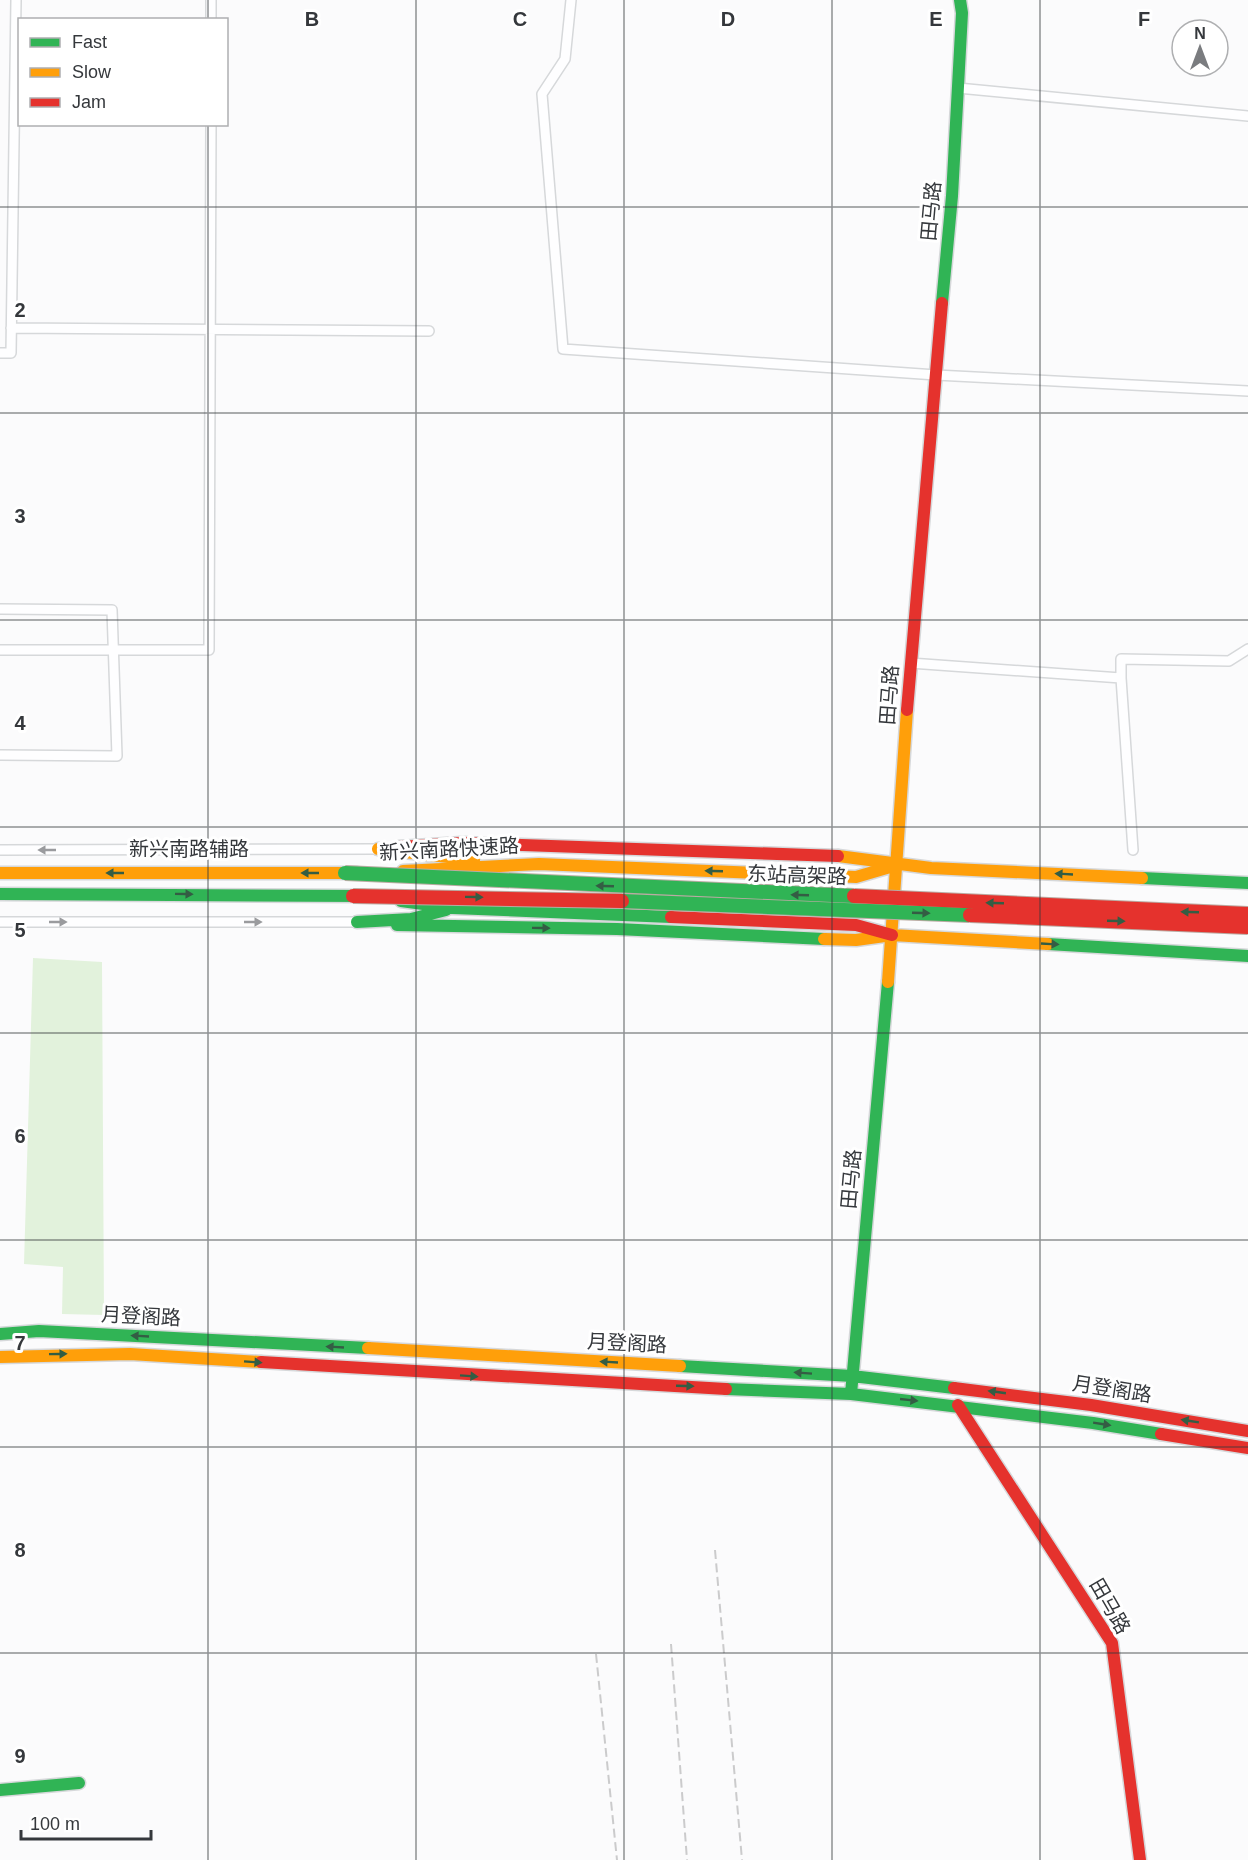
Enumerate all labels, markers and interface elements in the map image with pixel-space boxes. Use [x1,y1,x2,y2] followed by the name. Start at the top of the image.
[305,8,319,30] text: B
[513,8,527,30] text: C
[721,8,735,30] text: D
[929,8,943,30] text: E
[1138,8,1150,30] text: F
[18,18,228,126] legend
[1170,18,1230,78] north arrow
[1194,25,1206,42] text: N
[72,32,107,52] text: Fast
[72,62,112,82] text: Slow
[72,92,106,112] text: Jam
[917,180,945,242] street label: 田马路
[14,299,26,321] text: 2
[14,505,26,527] text: 3
[876,664,902,726] street label: 田马路
[14,712,26,734] text: 4
[379,834,519,864] street label: 新兴南路快速路
[129,838,249,860] street label: 新兴南路辅路
[37,845,56,855] one-way arrow
[747,862,847,888] street label: 东站高架路
[705,867,724,876] one-way arrow
[105,868,124,878] one-way arrow
[300,868,319,878] one-way arrow
[1054,870,1073,879] one-way arrow
[596,882,615,891] one-way arrow
[175,889,194,899] one-way arrow
[790,890,809,899] one-way arrow
[465,892,484,902] one-way arrow
[985,899,1004,908] one-way arrow
[1180,907,1199,916] one-way arrow
[911,909,930,918] one-way arrow
[49,917,68,927] one-way arrow
[244,917,263,927] one-way arrow
[1106,917,1125,926] one-way arrow
[14,919,26,941] text: 5
[531,923,550,933] one-way arrow
[1041,940,1060,949] one-way arrow
[14,1125,26,1147] text: 6
[837,1148,865,1210] street label: 田马路
[100,1303,182,1329] street label: 月登阁路
[586,1330,668,1356] street label: 月登阁路
[131,1331,150,1340] one-way arrow
[14,1332,26,1354] text: 7
[326,1342,345,1351] one-way arrow
[49,1350,68,1359] one-way arrow
[244,1357,263,1366] one-way arrow
[599,1357,618,1367] one-way arrow
[794,1369,813,1378] one-way arrow
[460,1371,479,1380] one-way arrow
[1071,1372,1153,1406] street label: 月登阁路
[676,1381,695,1390] one-way arrow
[988,1388,1007,1397] one-way arrow
[900,1395,919,1404] one-way arrow
[1181,1417,1200,1426] one-way arrow
[1093,1420,1112,1429] one-way arrow
[14,1539,26,1561] text: 8
[1085,1575,1135,1637] street label: 田马路
[14,1745,26,1767] text: 9
[21,1803,152,1841] scale bar
[30,1814,80,1834] text: 100 m

